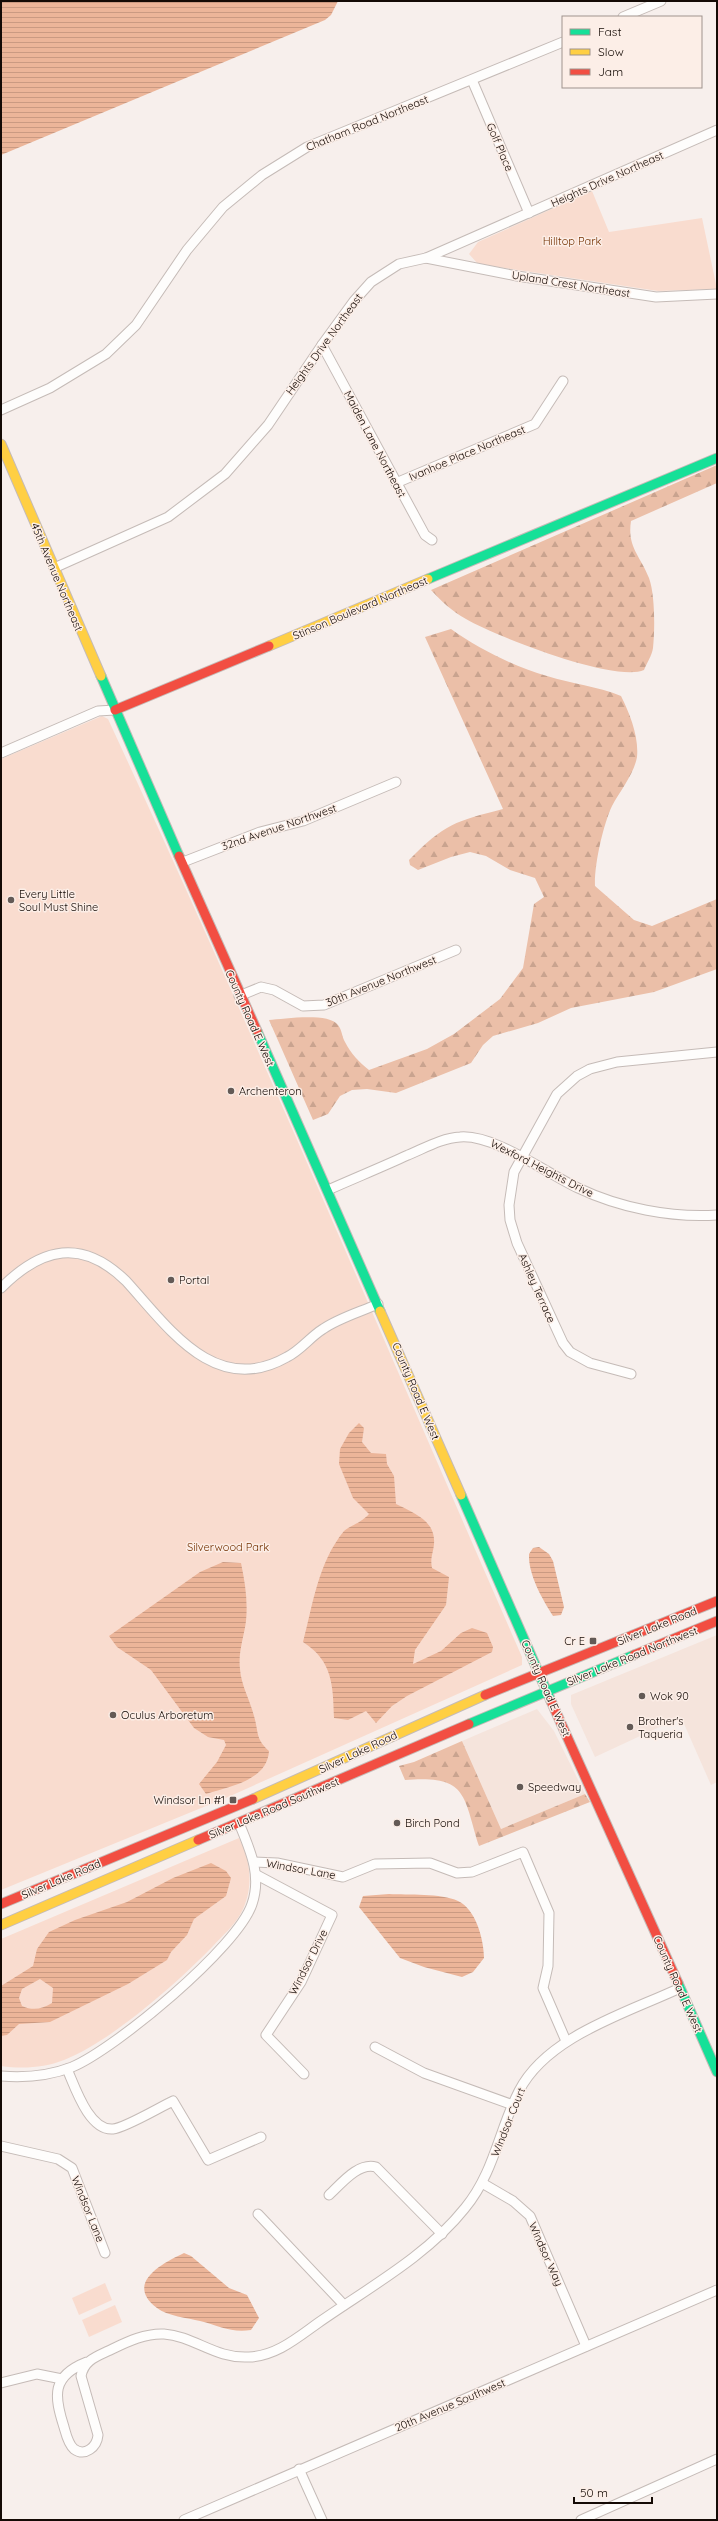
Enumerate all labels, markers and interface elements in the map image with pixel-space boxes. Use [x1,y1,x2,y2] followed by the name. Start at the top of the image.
[562,16,702,88] legend
[598,24,622,39] text: Fast
[598,44,624,59] text: Slow
[598,64,623,79] text: Jam
[304,92,430,154] street label: Chatham Road Northeast
[484,121,516,173] street label: Golf Place
[548,148,666,210] street label: Heights Drive Northeast
[543,234,601,248] park label: Hilltop Park
[511,268,631,300] street label: Upland Crest Northeast
[283,290,366,397] street label: Heights Drive Northeast
[341,388,409,500] street label: Maiden Lane Northeast
[407,422,528,484] street label: Ivanhoe Place Northeast
[28,521,86,633] street label: 45th Avenue Northeast
[290,573,430,643] street label: Stinson Boulevard Northeast
[220,801,339,853] street label: 32nd Avenue Northwest
[19,887,98,914] place label: Every Little Soul Must Shine
[6,895,16,905] marker: Every Little Soul Must Shine
[324,952,439,1010] street label: 30th Avenue Northwest
[222,967,278,1069] street label: County Road E West
[239,1084,302,1098] place label: Archenteron
[226,1086,236,1096] marker: Archenteron
[488,1136,596,1200] street label: Wexford Heights Drive
[515,1251,559,1325] street label: Ashley Terrace
[179,1273,209,1287] place label: Portal
[166,1275,176,1285] marker: Portal
[389,1340,443,1442] street label: County Road E West
[187,1540,269,1554] park label: Silverwood Park
[615,1604,699,1648] street label: Silver Lake Road
[565,1623,700,1689] street label: Silver Lake Road Northwest
[564,1634,585,1648] place label: Cr E
[588,1636,598,1646] marker: Cr E
[518,1637,574,1739] street label: County Road E West
[650,1689,689,1703] place label: Wok 90
[637,1691,647,1701] marker: Wok 90
[121,1708,213,1722] place label: Oculus Arboretum
[108,1710,118,1720] marker: Oculus Arboretum
[638,1714,684,1741] place label: Brother's Taqueria
[625,1722,635,1732] marker: Brother's Taqueria
[317,1728,399,1776] street label: Silver Lake Road
[207,1774,341,1842] street label: Silver Lake Road Southwest
[528,1780,581,1794] place label: Speedway
[515,1782,525,1792] marker: Speedway
[153,1793,225,1807] place label: Windsor Ln #1
[228,1795,238,1805] marker: Windsor Ln #1
[405,1816,460,1830] place label: Birch Pond
[392,1818,402,1828] marker: Birch Pond
[19,1856,103,1902] street label: Silver Lake Road
[265,1856,337,1882] street label: Windsor Lane
[286,1927,330,1997] street label: Windsor Drive
[650,1933,706,2035] street label: County Road E West
[488,2085,528,2159] street label: Windsor Court
[68,2174,108,2244] street label: Windsor Lane
[526,2220,566,2288] street label: Windsor Way
[393,2375,508,2435] street label: 20th Avenue Southwest
[574,2479,652,2505] scale bar
[580,2485,608,2500] text: 50 m

